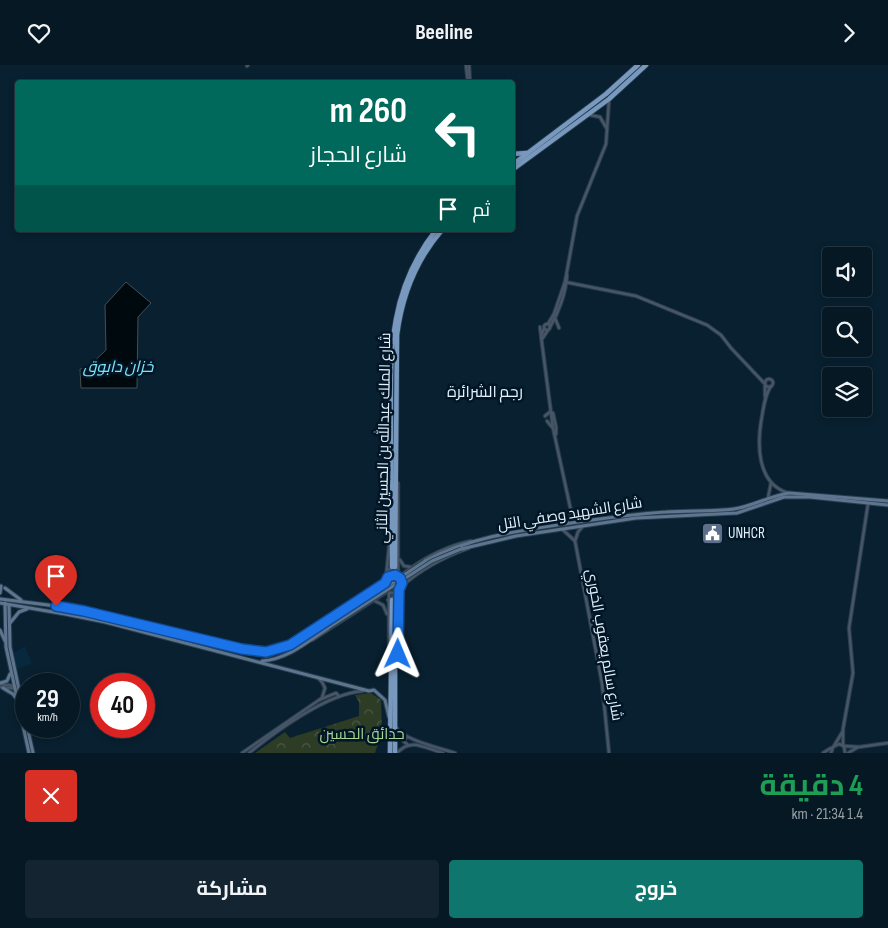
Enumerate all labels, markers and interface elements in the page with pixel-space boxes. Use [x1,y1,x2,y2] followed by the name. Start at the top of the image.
[25,19,53,47] icon: heart
[415,19,473,46] text: Beeline
[835,19,863,47] icon: forward
[330,90,407,133] text: 260 m
[425,100,490,165] icon: left
[310,142,407,169] text: شارع الحجاز
[434,195,462,223] icon: arrive
[472,199,490,222] text: ثم
[822,247,872,417] map controls
[822,247,872,297] button: sound
[822,307,872,357] button: search
[372,332,397,544] street label: شارع الملك عبدالله بن الحسين الثاني
[83,358,154,377] water label: خزان دابوق
[822,367,872,417] button: layers
[447,383,523,403] district label: رجم الشرائرة
[496,493,644,537] street label: شارع الشهيد وصفي التل
[700,521,724,545] public building icon: UNHCR
[728,524,765,543] place label: UNHCR
[35,555,77,606] pin
[42,562,70,590] icon: arrive
[579,568,627,723] street label: شارع سالم يعقوب الخوري
[371,627,423,679] position arrow
[90,673,155,738] speed limit sign: 40
[36,684,59,715] text: 29
[37,710,58,725] text: km/h
[319,725,405,744] park label: حدائق الحسين
[760,768,863,804] text: 4 دقيقة
[25,770,77,822] button: close
[791,805,863,824] text: 1.4 km · 21:34
[25,860,439,918] button: مشاركة
[449,860,863,918] button: خروج

